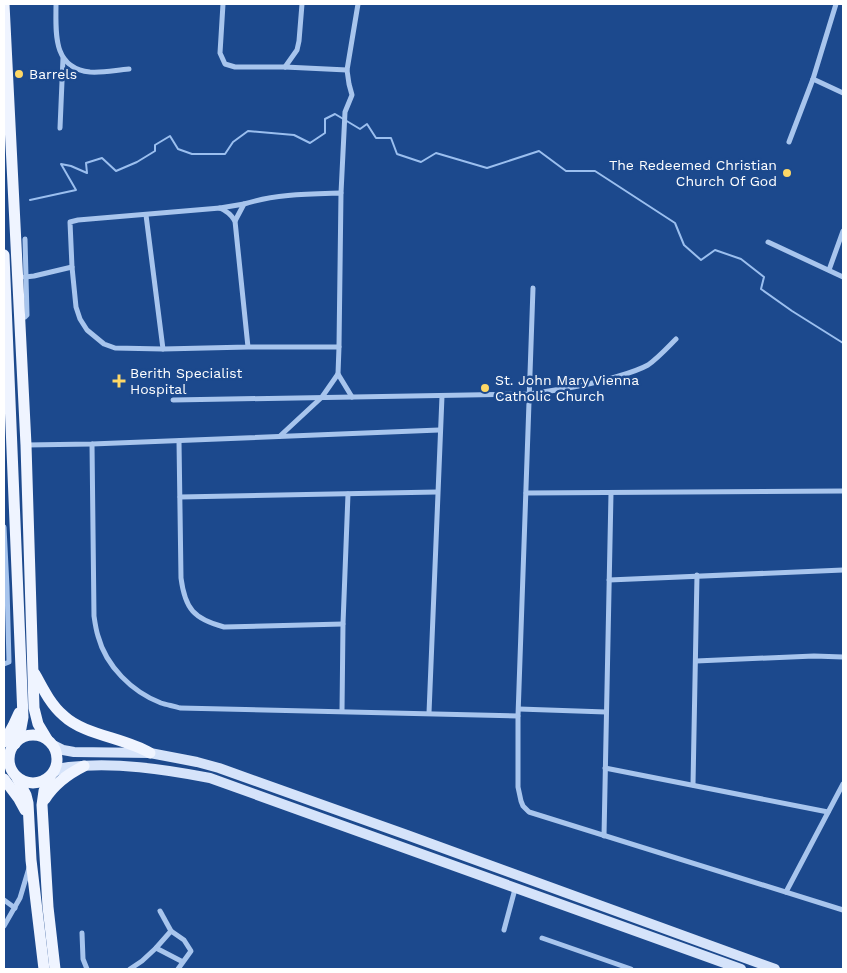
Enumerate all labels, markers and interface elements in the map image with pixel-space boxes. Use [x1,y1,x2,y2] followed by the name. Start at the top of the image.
[29,66,77,82] place label: Barrels
[13,68,25,80] marker: Barrels
[609,157,777,189] place label: The Redeemed Christian Church Of God
[781,167,793,179] marker: The Redeemed Christian Church Of God
[130,365,243,397] place label: Berith Specialist Hospital
[495,372,639,404] place label: St. John Mary Vienna Catholic Church
[112,374,126,388] marker: Berith Specialist Hospital
[479,382,491,394] marker: St. John Mary Vienna Catholic Church

